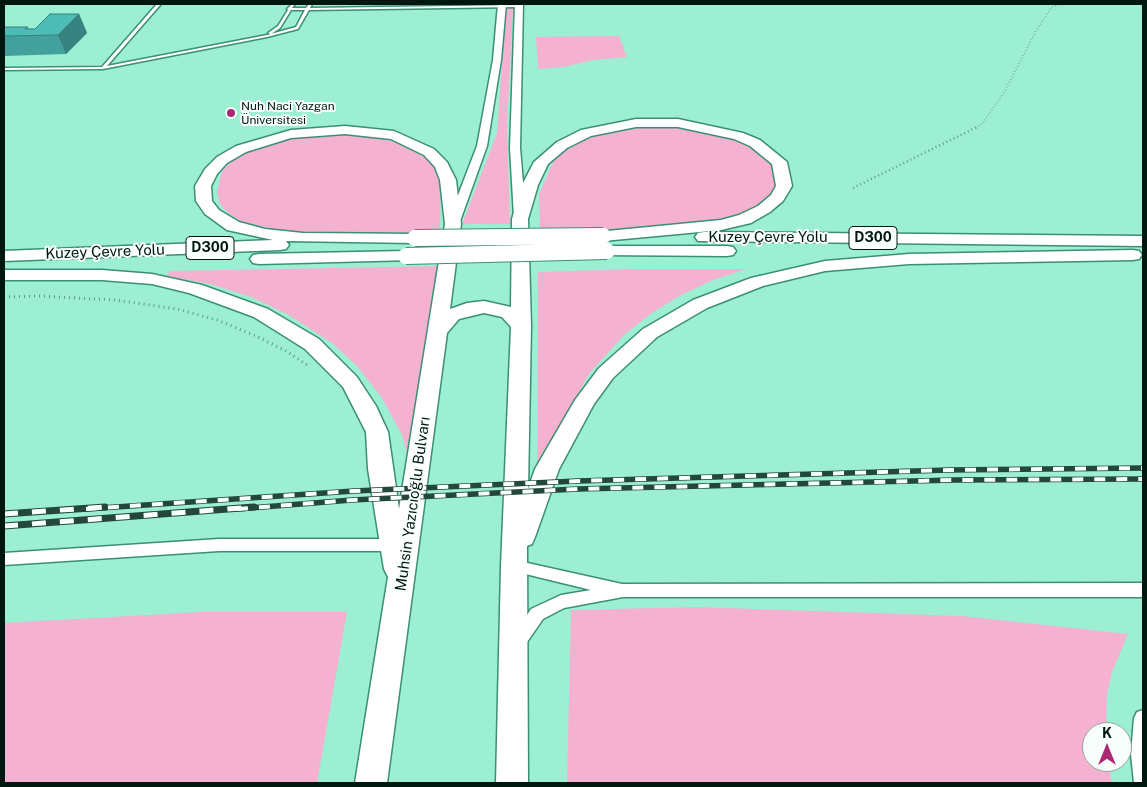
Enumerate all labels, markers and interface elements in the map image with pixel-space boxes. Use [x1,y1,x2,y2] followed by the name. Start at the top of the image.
[241,99,335,127] place label: Nuh Naci Yazgan Üniversitesi
[225,107,237,119] marker: Nuh Naci Yazgan Üniversitesi
[849,227,897,250] road number: D300
[708,228,828,246] street label: Kuzey Çevre Yolu
[186,237,234,260] road number: D300
[45,241,165,263] street label: Kuzey Çevre Yolu
[392,416,434,592] street label: Muhsin Yazıcıoğlu Bulvarı
[1082,722,1132,772] north arrow
[1102,725,1112,741] text: K

